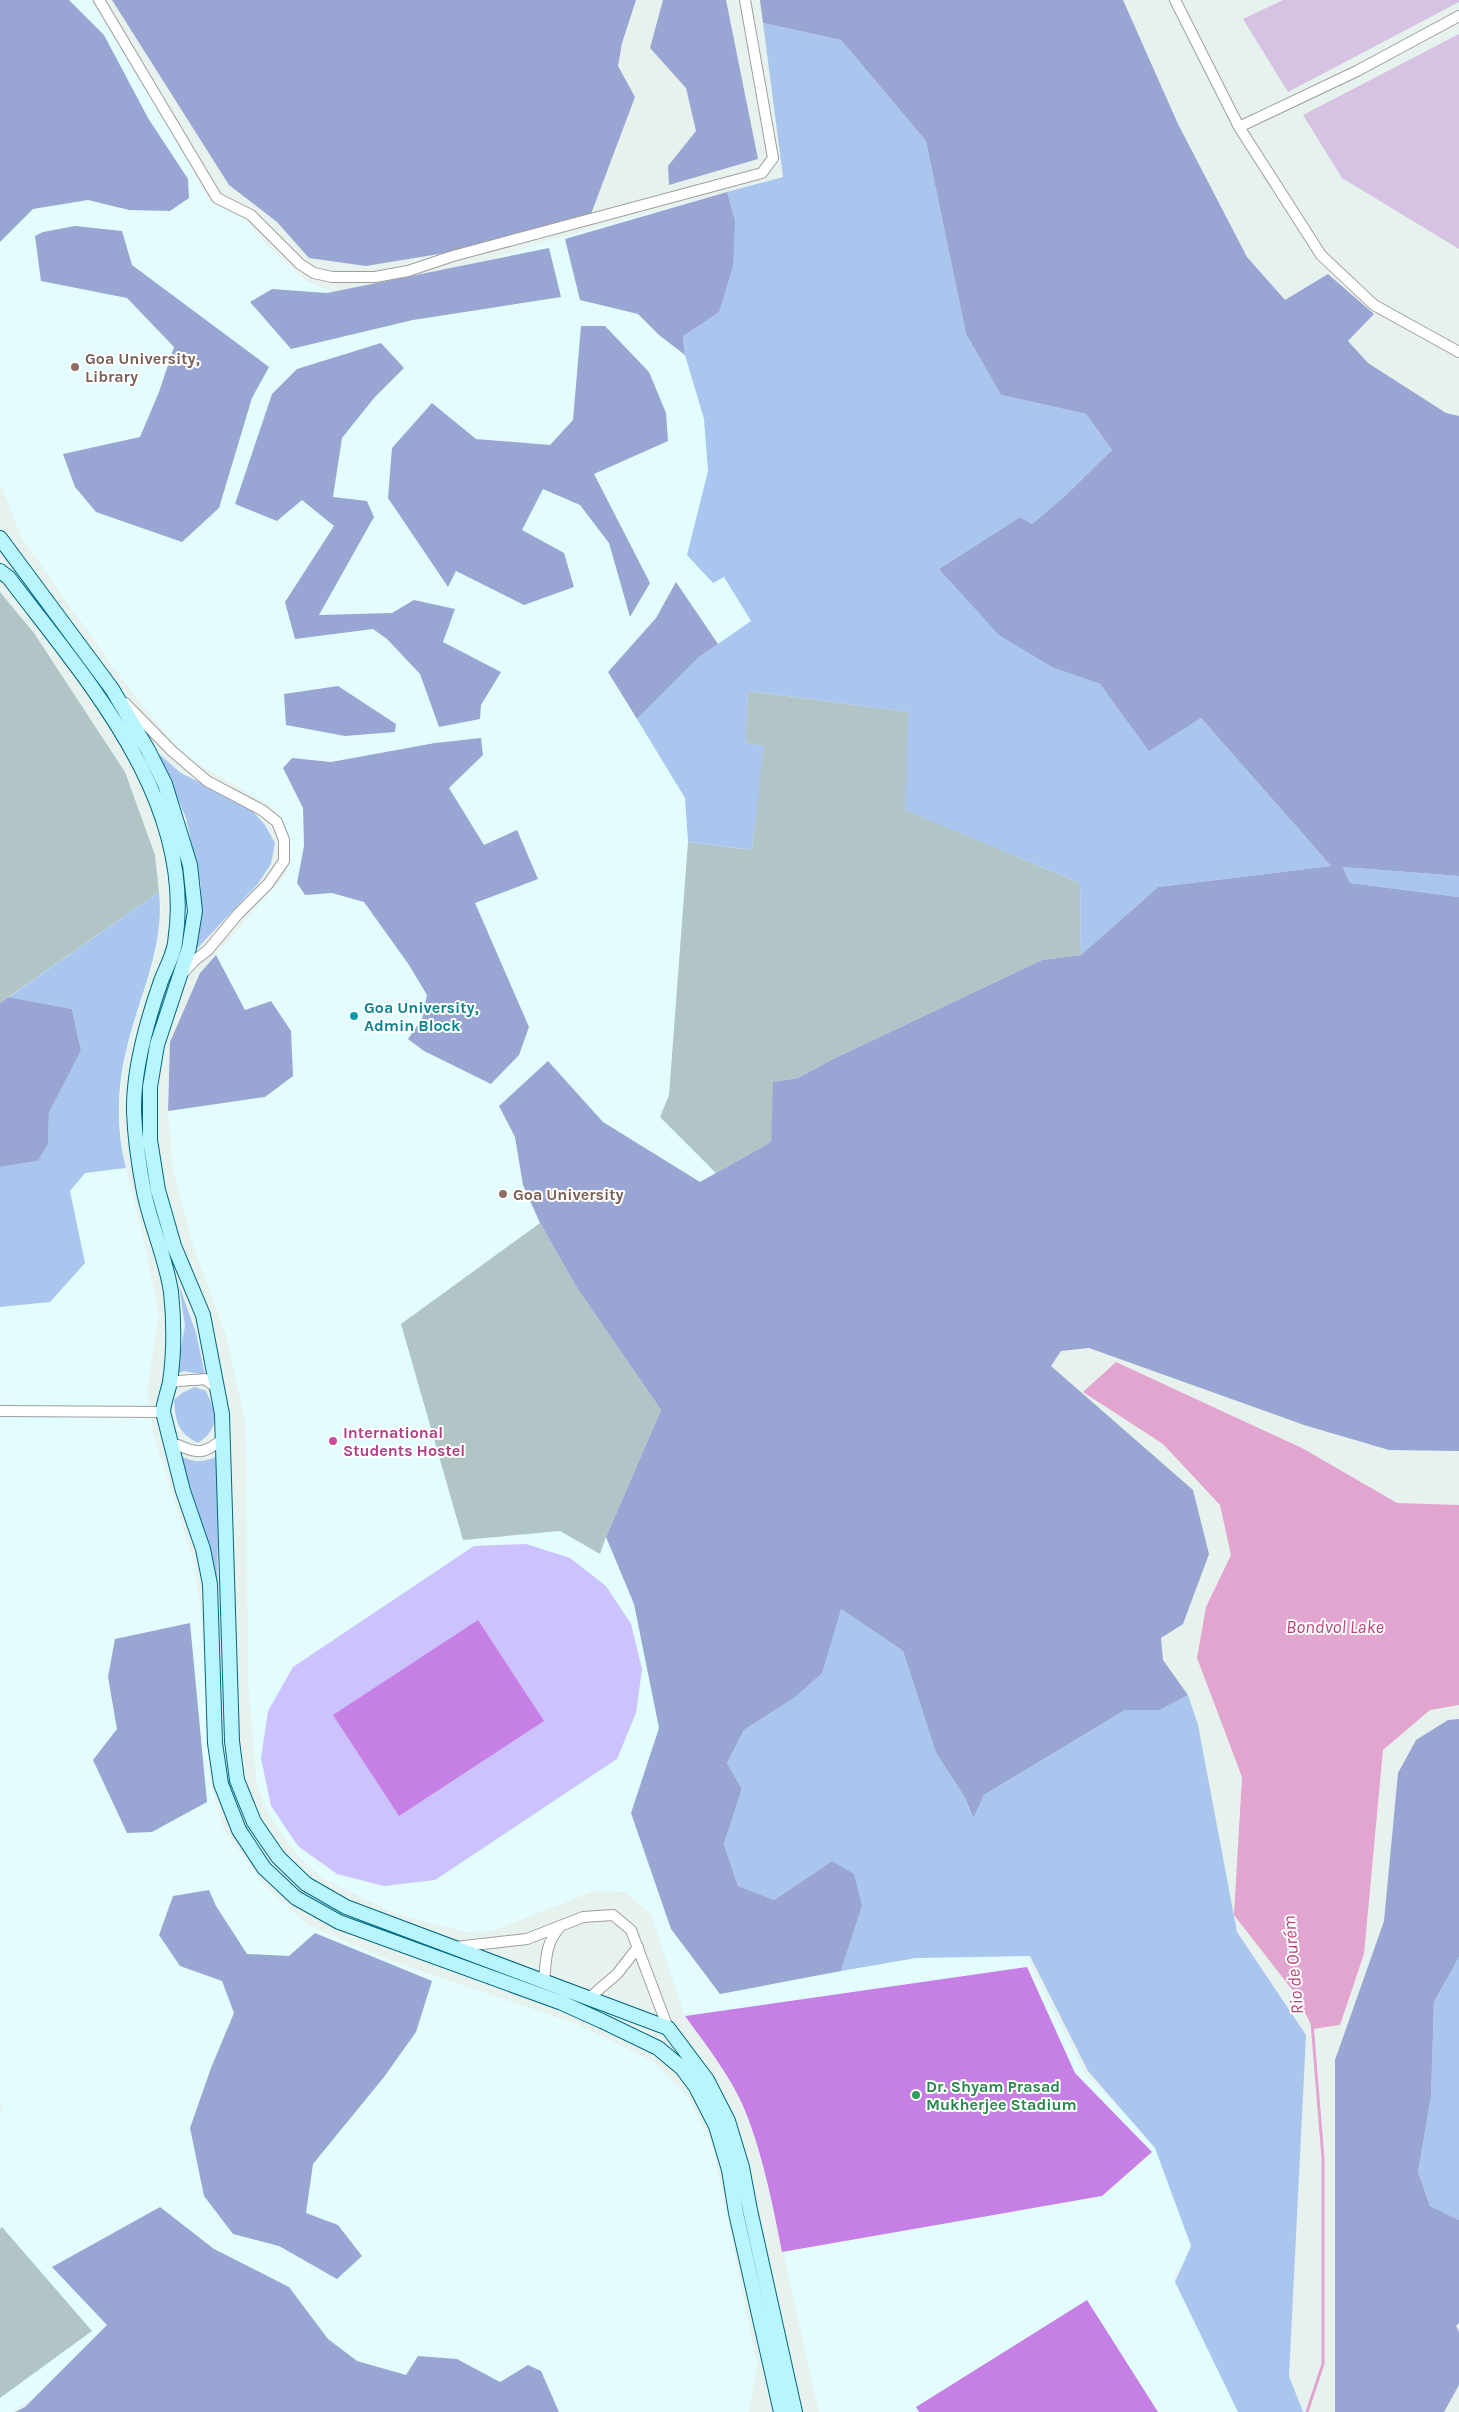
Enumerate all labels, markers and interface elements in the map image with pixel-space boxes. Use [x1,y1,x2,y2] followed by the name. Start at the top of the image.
[85,349,200,386] place label: Goa University, Library
[69,361,81,373] marker: Goa University, Library
[364,998,479,1035] place label: Goa University, Admin Block
[348,1010,360,1022] marker: Goa University, Admin Block
[513,1185,624,1204] place label: Goa University
[497,1188,509,1200] marker: Goa University
[343,1423,465,1460] place label: International Students Hostel
[327,1435,339,1447] marker: International Students Hostel
[1286,1616,1384,1638] water label: Bondvol Lake
[1278,1915,1308,2015] water label: Rio de Ourém
[926,2077,1077,2114] place label: Dr. Shyam Prasad Mukherjee Stadium
[910,2089,922,2101] marker: Dr. Shyam Prasad Mukherjee Stadium

